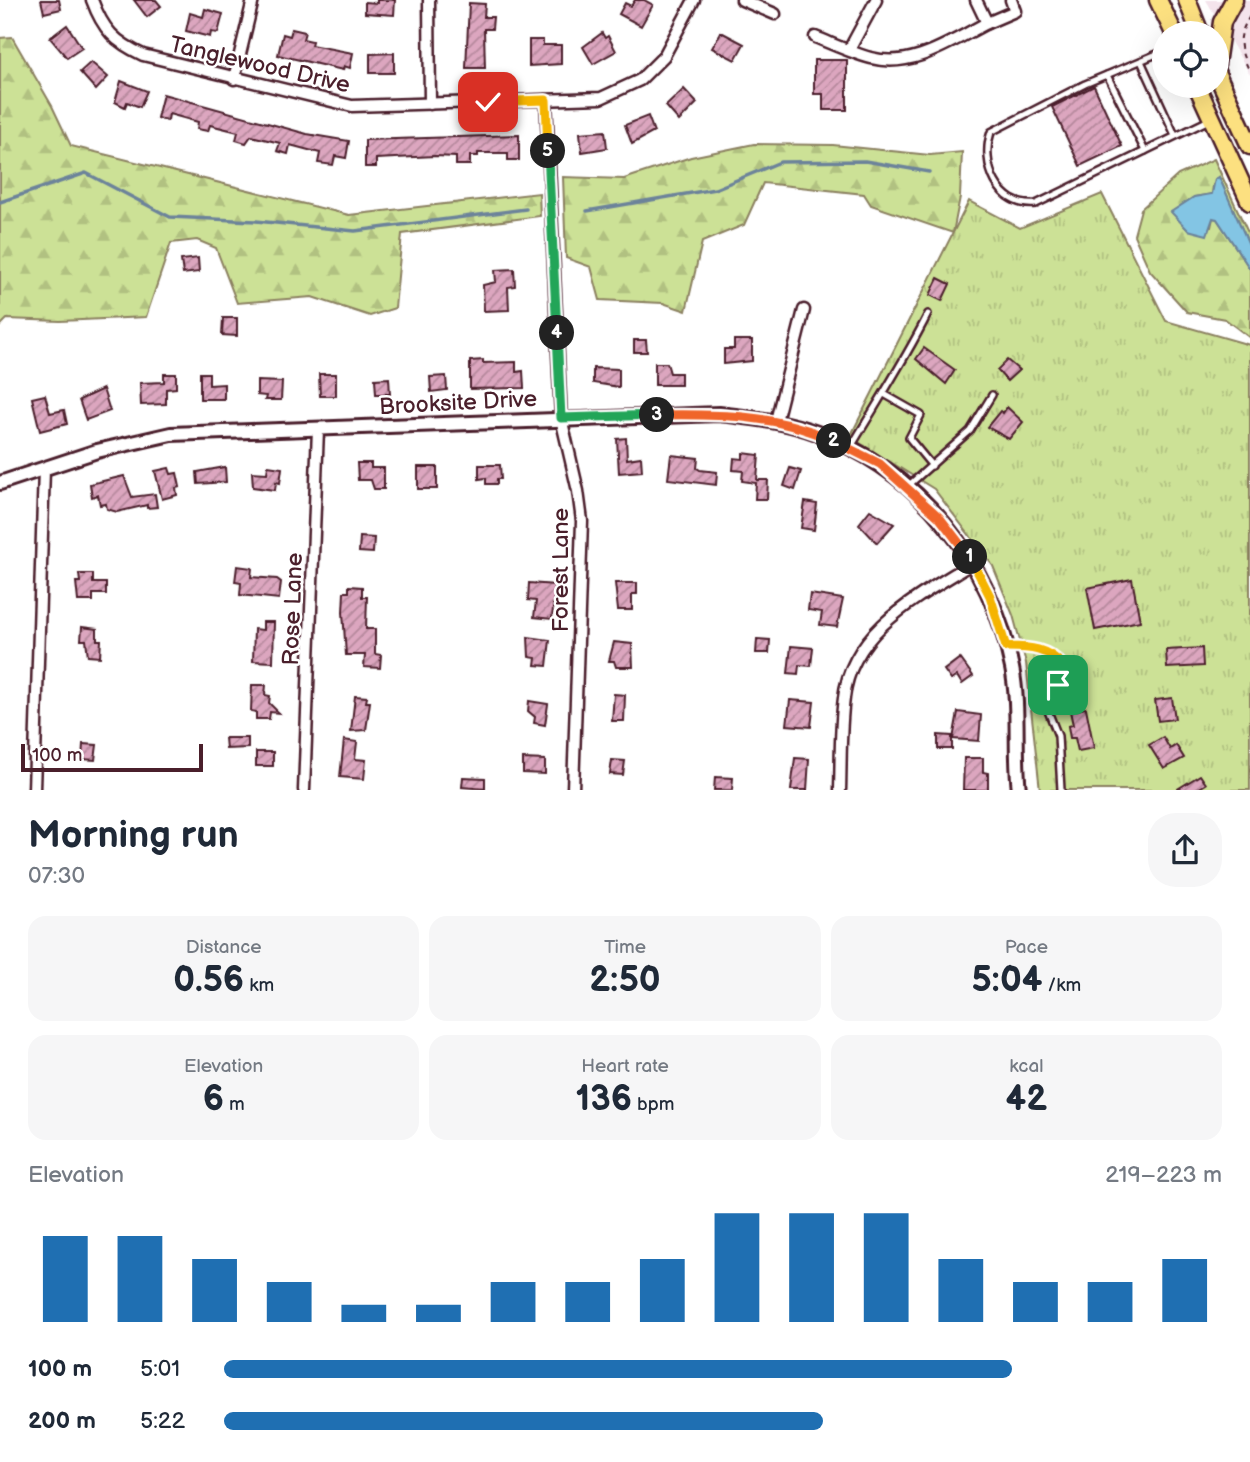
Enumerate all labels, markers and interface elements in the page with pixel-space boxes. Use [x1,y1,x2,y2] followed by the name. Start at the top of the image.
[1152,21,1229,98] map controls
[1152,21,1229,98] button: locate
[167,31,353,99] street label: Tanglewood Drive
[458,72,518,132] pin
[469,83,507,121] icon: check
[530,134,566,168] pin: 5
[542,139,553,162] text: 5
[540,316,574,350] pin: 4
[551,321,562,344] text: 4
[378,385,538,421] street label: Brooksite Drive
[640,398,674,432] pin: 3
[651,403,662,426] text: 3
[816,424,852,458] pin: 2
[828,429,839,452] text: 2
[547,508,575,632] street label: Forest Lane
[953,540,988,574] pin: 1
[966,545,974,568] text: 1
[277,552,309,666] street label: Rose Lane
[1028,655,1088,715] pin
[1039,666,1077,704] icon: arrive
[21,741,203,773] scale bar
[32,744,83,767] text: 100 m
[28,813,239,858] text: Morning run
[1148,813,1222,887] button: share
[28,862,85,890] text: 07:30
[186,936,262,959] text: Distance
[604,936,646,959] text: Time
[1005,936,1048,959] text: Pace
[173,959,244,1002] text: 0.56
[589,959,661,1002] text: 2:50
[971,959,1042,1002] text: 5:04
[244,974,274,997] text: km
[1042,974,1081,997] text: /km
[184,1055,263,1078] text: Elevation
[581,1055,669,1078] text: Heart rate
[1009,1055,1043,1078] text: kcal
[203,1078,224,1121] text: 6
[576,1078,632,1121] text: 136
[1006,1078,1047,1121] text: 42
[224,1093,245,1116] text: m
[632,1093,674,1116] text: bpm
[28,1161,124,1189] text: Elevation
[1105,1161,1222,1189] text: 219–223 m
[28,1355,92,1383] text: 100 m
[140,1355,180,1383] text: 5:01
[28,1407,96,1435] text: 200 m
[140,1407,185,1435] text: 5:22

